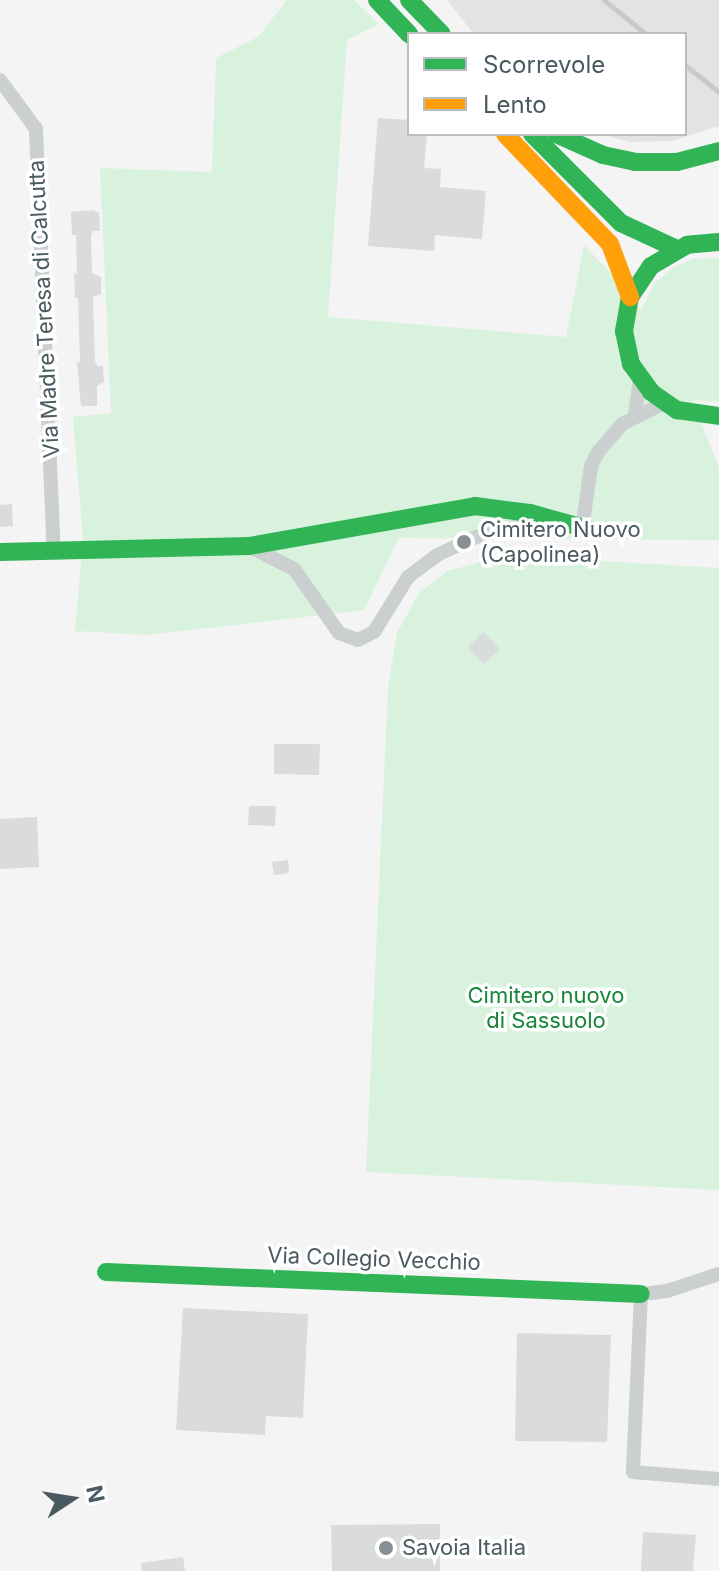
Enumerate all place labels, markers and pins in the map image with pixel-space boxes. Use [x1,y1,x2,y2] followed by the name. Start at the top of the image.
[480,516,641,568] place label: Cimitero Nuovo (Capolinea)
[455,533,473,551] marker: Cimitero Nuovo (Capolinea)
[402,1535,526,1561] place label: Savoia Italia
[377,1539,395,1557] marker: Savoia Italia

